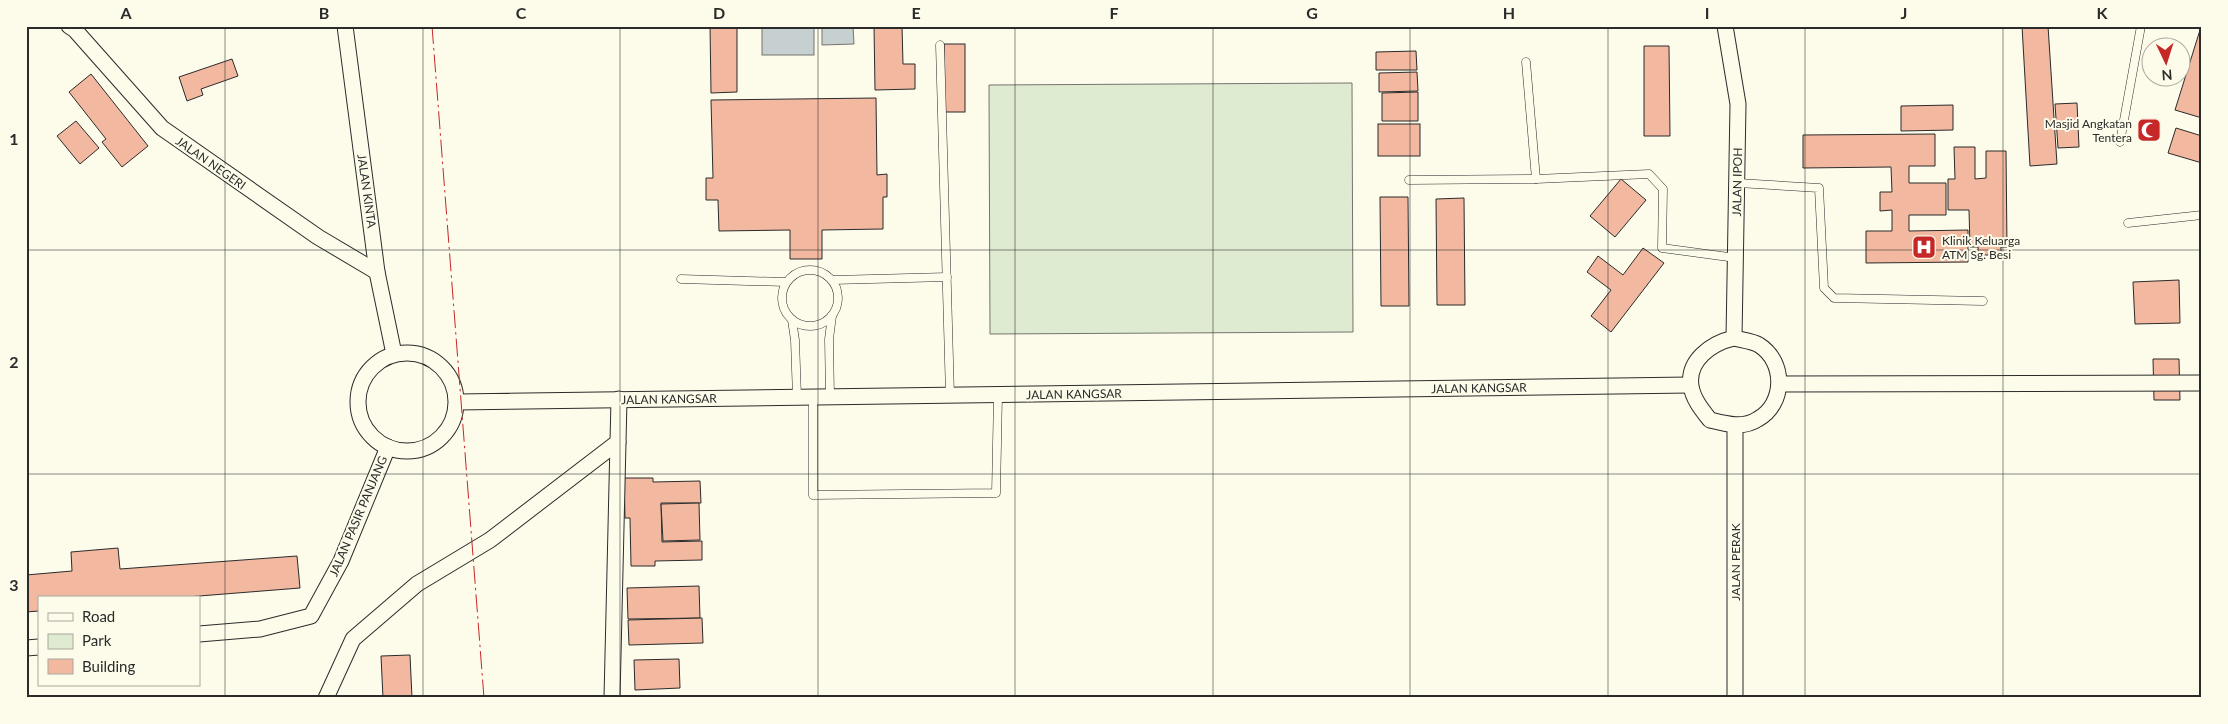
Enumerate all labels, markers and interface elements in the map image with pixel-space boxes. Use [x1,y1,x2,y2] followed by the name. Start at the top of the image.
[119,3,132,22] text: A
[319,3,329,22] text: B
[516,3,527,22] text: C
[713,3,725,22] text: D
[911,3,921,22] text: E
[1109,3,1119,22] text: F
[1306,3,1318,22] text: G
[1503,3,1515,22] text: H
[1705,3,1709,22] text: I
[1901,3,1907,22] text: J
[2097,3,2109,22] text: K
[2140,38,2190,88] north arrow
[2161,67,2173,84] text: N
[2045,116,2132,145] place label: Masjid Angkatan Tentera
[2136,117,2162,143] mosque icon: Masjid Angkatan Tentera
[9,129,19,148] text: 1
[173,133,249,193] street label: JALAN NEGERI
[1729,147,1745,217] street label: JALAN IPOH
[354,153,380,230] street label: JALAN KINTA
[1942,233,2020,262] place label: Klinik Keluarga ATM Sg. Besi
[1911,234,1937,260] hospital icon: Klinik Keluarga ATM Sg. Besi
[9,352,19,371] text: 2
[1431,380,1527,396] street label: JALAN KANGSAR
[1026,386,1122,402] street label: JALAN KANGSAR
[621,391,717,407] street label: JALAN KANGSAR
[326,453,390,579] street label: JALAN PASIR PANJANG
[1728,523,1743,601] street label: JALAN PERAK
[9,575,19,594] text: 3
[38,596,200,686] legend
[82,607,115,625] text: Road
[82,631,112,649] text: Park
[82,657,135,675] text: Building

